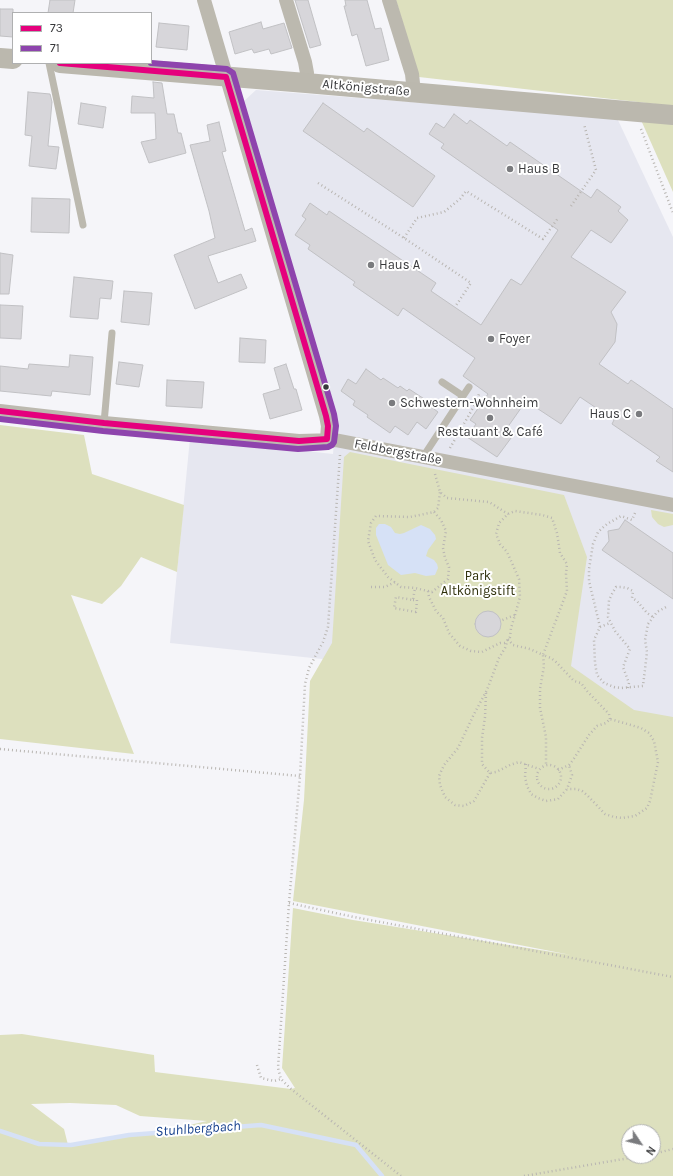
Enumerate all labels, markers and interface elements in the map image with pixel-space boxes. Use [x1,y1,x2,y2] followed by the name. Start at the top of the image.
[12,12,152,64] legend
[50,21,63,35] text: 73
[50,41,60,55] text: 71
[322,76,410,100] street label: Altkönigstraße
[518,161,560,177] place label: Haus B
[505,164,515,174] marker: Haus B
[379,257,420,273] place label: Haus A
[366,260,376,270] marker: Haus A
[499,331,530,347] place label: Foyer
[486,334,496,344] marker: Foyer
[321,382,331,392] unlabelled marker
[400,395,539,411] place label: Schwestern-Wohnheim
[387,398,397,408] marker: Schwestern-Wohnheim
[589,406,631,422] place label: Haus C
[634,409,644,419] marker: Haus C
[485,413,495,423] marker: Restauant & Café
[437,424,543,440] place label: Restauant & Café
[353,436,443,468] street label: Feldbergstraße
[441,568,515,599] park label: Park Altkönigstift
[155,1118,241,1140] water label: Stuhlbergbach
[621,1124,661,1164] north arrow
[643,1144,658,1158] text: N

